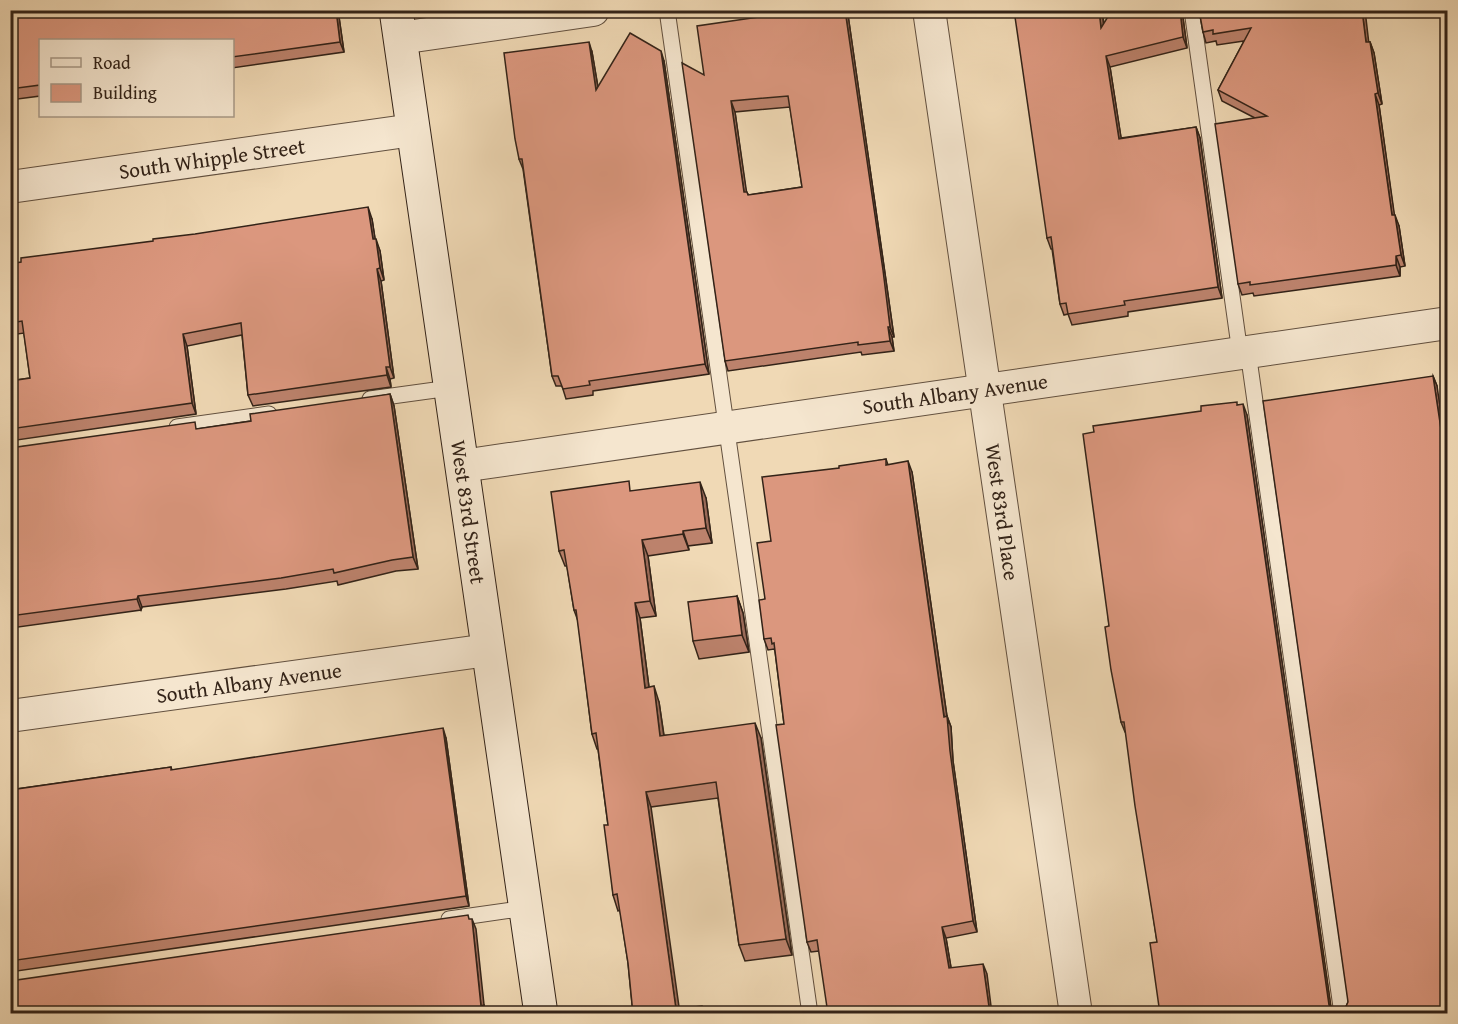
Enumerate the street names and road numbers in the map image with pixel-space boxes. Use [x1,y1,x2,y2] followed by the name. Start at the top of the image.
[117,130,308,187] street label: South Whipple Street
[860,365,1050,422] street label: South Albany Avenue
[443,438,494,586] street label: West 83rd Street
[978,441,1027,583] street label: West 83rd Place
[154,654,344,711] street label: South Albany Avenue

